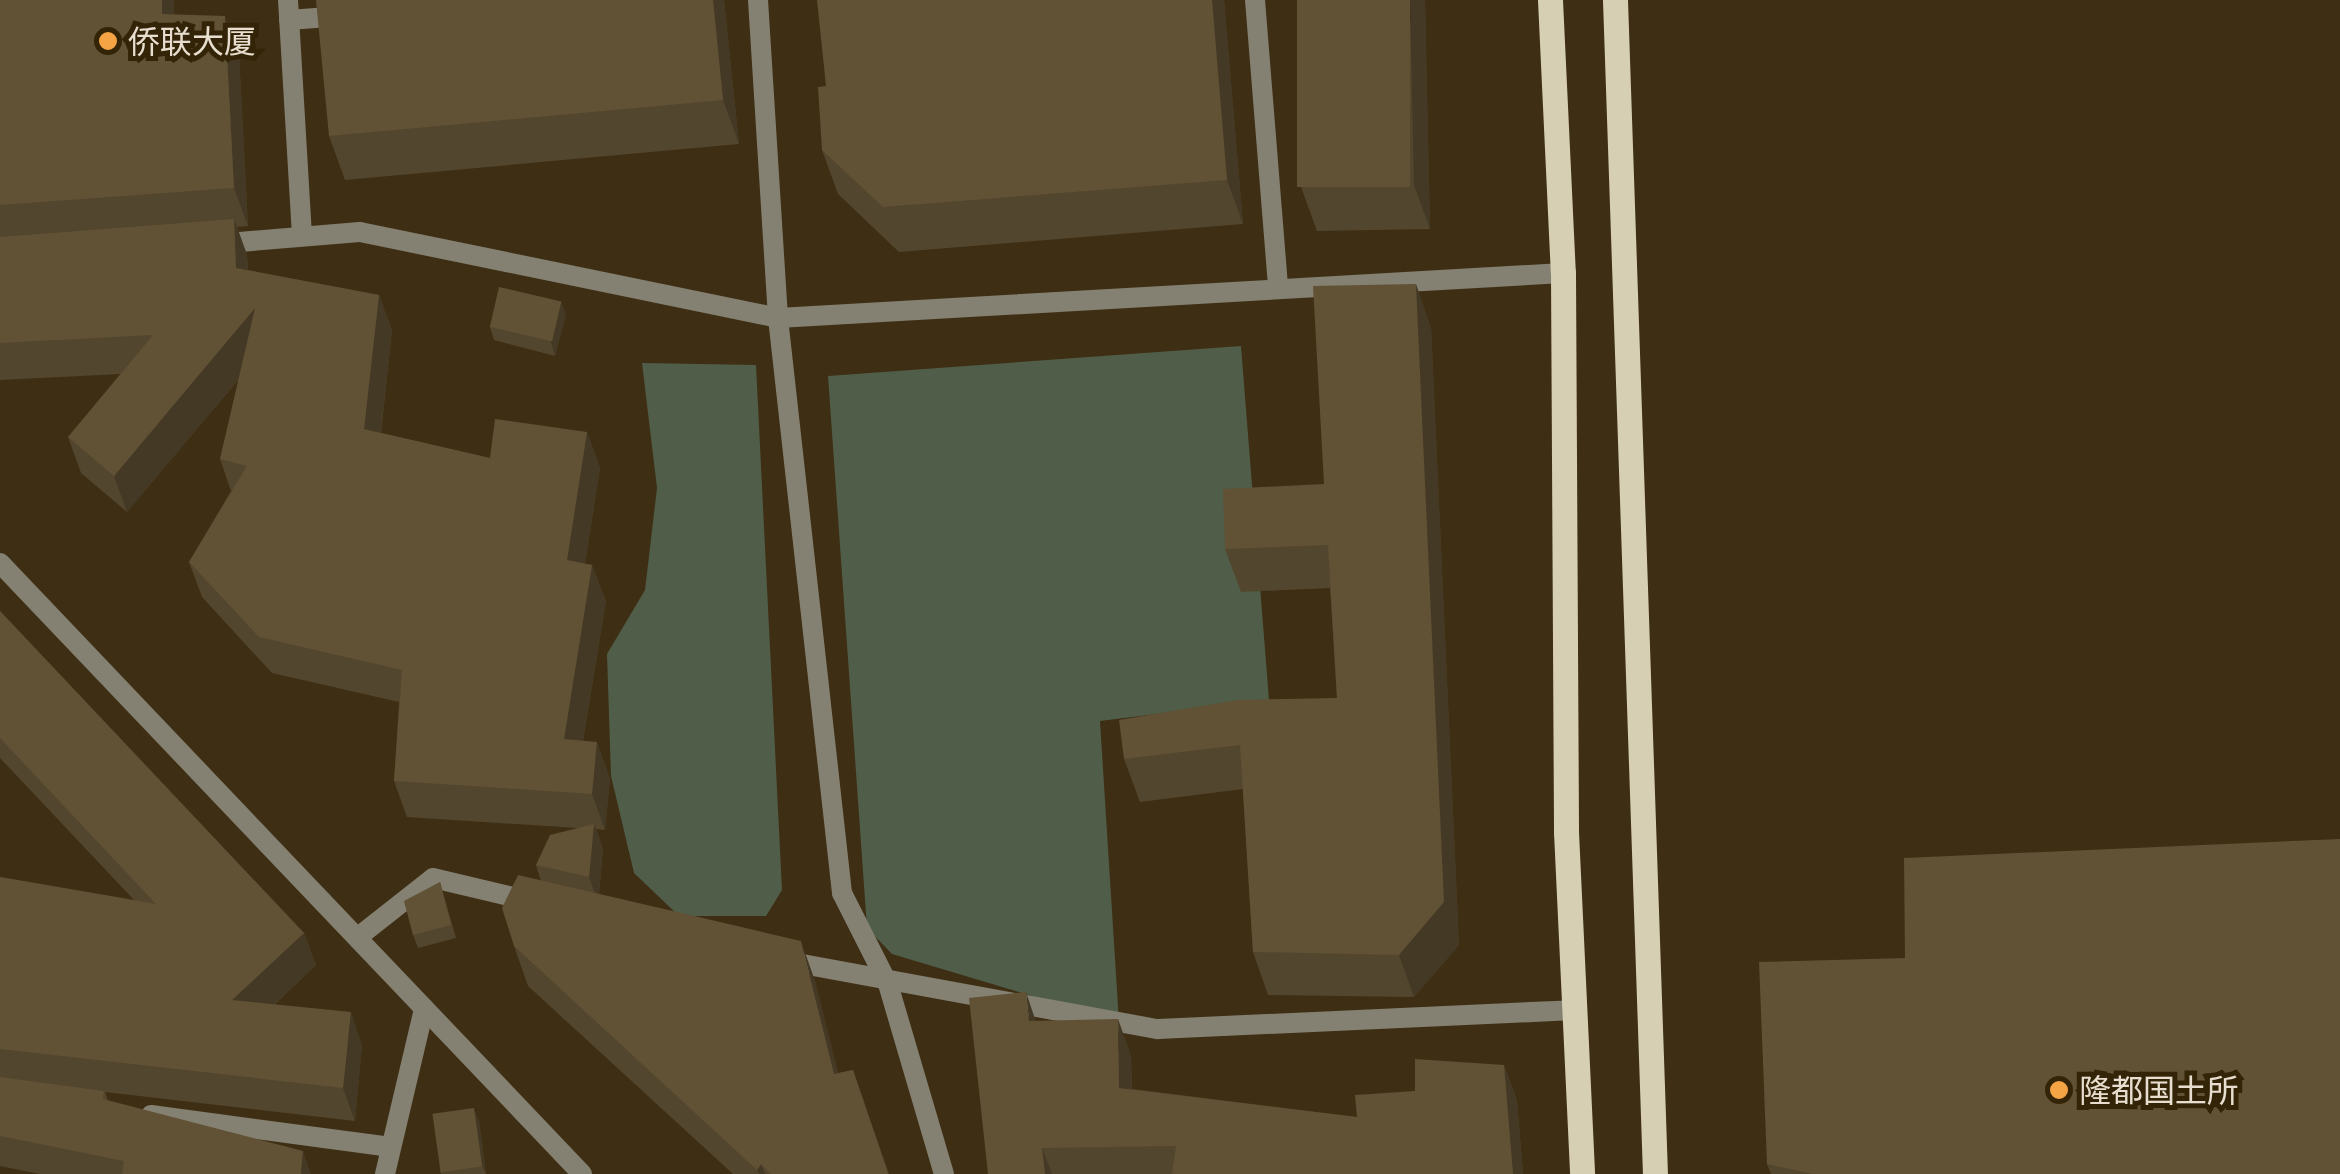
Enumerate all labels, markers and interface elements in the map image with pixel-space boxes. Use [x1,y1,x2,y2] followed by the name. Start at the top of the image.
[128,22,256,60] place label: 侨联大厦
[97,30,119,52] marker: 侨联大厦
[2079,1071,2239,1109] place label: 隆都国土所
[2048,1079,2070,1101] marker: 隆都国土所

